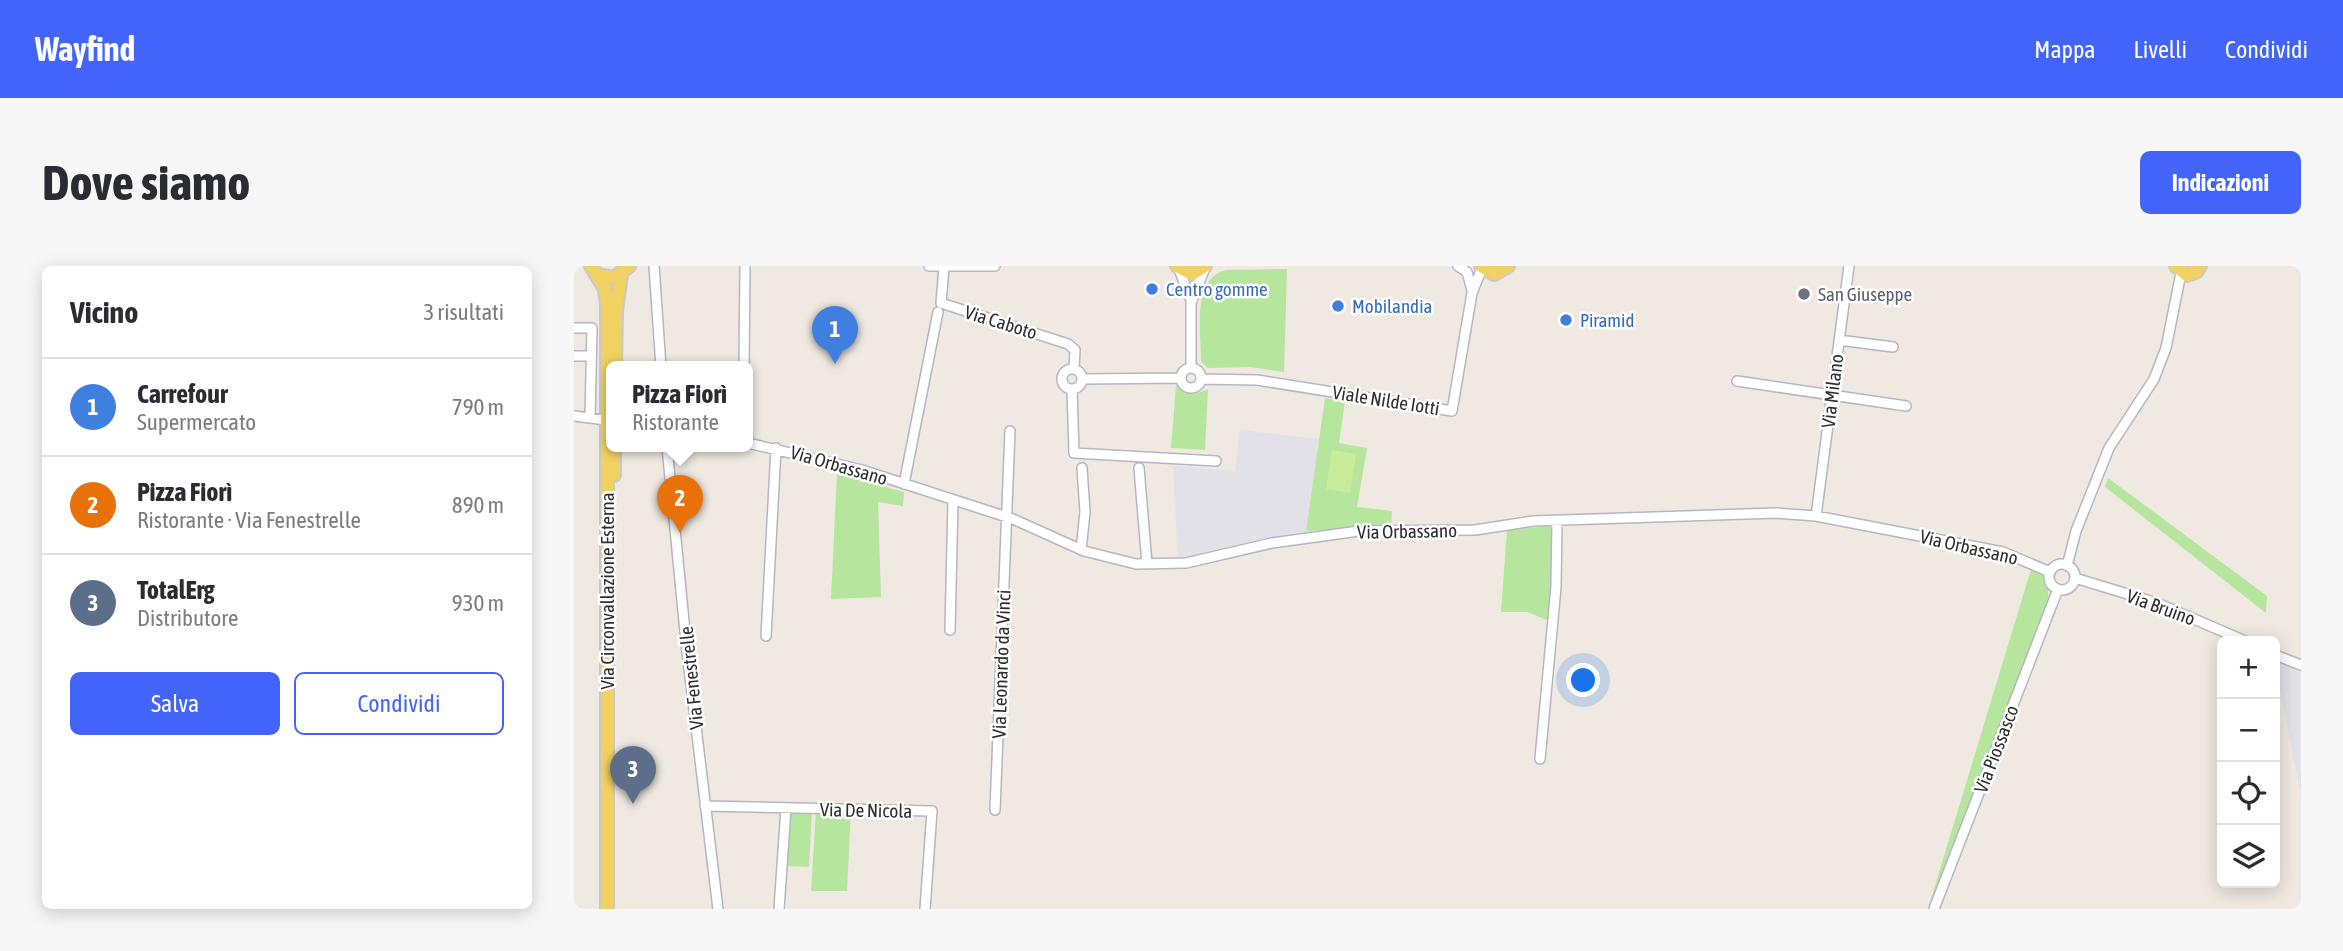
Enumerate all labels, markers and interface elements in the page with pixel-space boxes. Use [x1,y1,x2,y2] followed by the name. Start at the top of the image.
[35,30,135,68] text: Wayfind
[2034,36,2095,63] text: Mappa
[2133,36,2187,63] text: Livelli
[2225,36,2308,63] text: Condividi
[2140,151,2301,214] button: Indicazioni
[42,154,250,210] text: Dove siamo
[1166,278,1268,300] place label: Centro gomme
[1144,281,1160,297] marker: Centro gomme
[1818,283,1912,305] place label: San Giuseppe
[1796,286,1812,302] marker: San Giuseppe
[70,295,138,329] text: Vicino
[1352,295,1432,317] place label: Mobilandia
[1330,298,1346,314] marker: Mobilandia
[423,299,504,325] text: 3 risultati
[962,301,1040,343] street label: Via Caboto
[812,306,858,364] pin: 1
[1580,309,1634,331] place label: Piramid
[1558,312,1574,328] marker: Piramid
[1817,353,1847,429] street label: Via Milano
[606,361,753,452] popup
[137,379,228,409] text: Carrefour
[632,379,727,409] text: Pizza Fiorì
[1331,381,1441,419] street label: Viale Nilde Iotti
[88,394,98,420] text: 1
[452,394,504,420] text: 790 m
[137,409,256,435] text: Supermercato
[632,409,719,435] text: Ristorante
[788,441,890,489] street label: Via Orbassano
[657,475,703,533] pin: 2
[137,477,232,507] text: Pizza Fiorì
[88,492,98,518] text: 2
[452,492,504,518] text: 890 m
[596,492,618,690] street label: Via Circonvallazione Esterna
[137,507,361,533] text: Ristorante · Via Fenestrelle
[1357,519,1457,543] street label: Via Orbassano
[1918,525,2020,569] street label: Via Orbassano
[137,575,215,605] text: TotalErg
[2124,584,2198,630] street label: Via Bruino
[987,589,1015,739] street label: Via Leonardo da Vinci
[88,590,98,616] text: 3
[452,590,504,616] text: 930 m
[137,605,238,631] text: Distributore
[675,625,707,731] street label: Via Fenestrelle
[2217,636,2280,888] map controls
[2217,636,2280,699] button: +
[1566,663,1600,697] your location
[70,672,280,735] button: Salva
[294,672,504,735] button: Condividi
[2217,699,2280,762] button: −
[1969,702,2023,796] street label: Via Piossasco
[610,746,656,804] pin: 3
[2217,762,2280,825] button: locate
[820,798,912,822] street label: Via De Nicola
[2217,825,2280,888] button: layers

